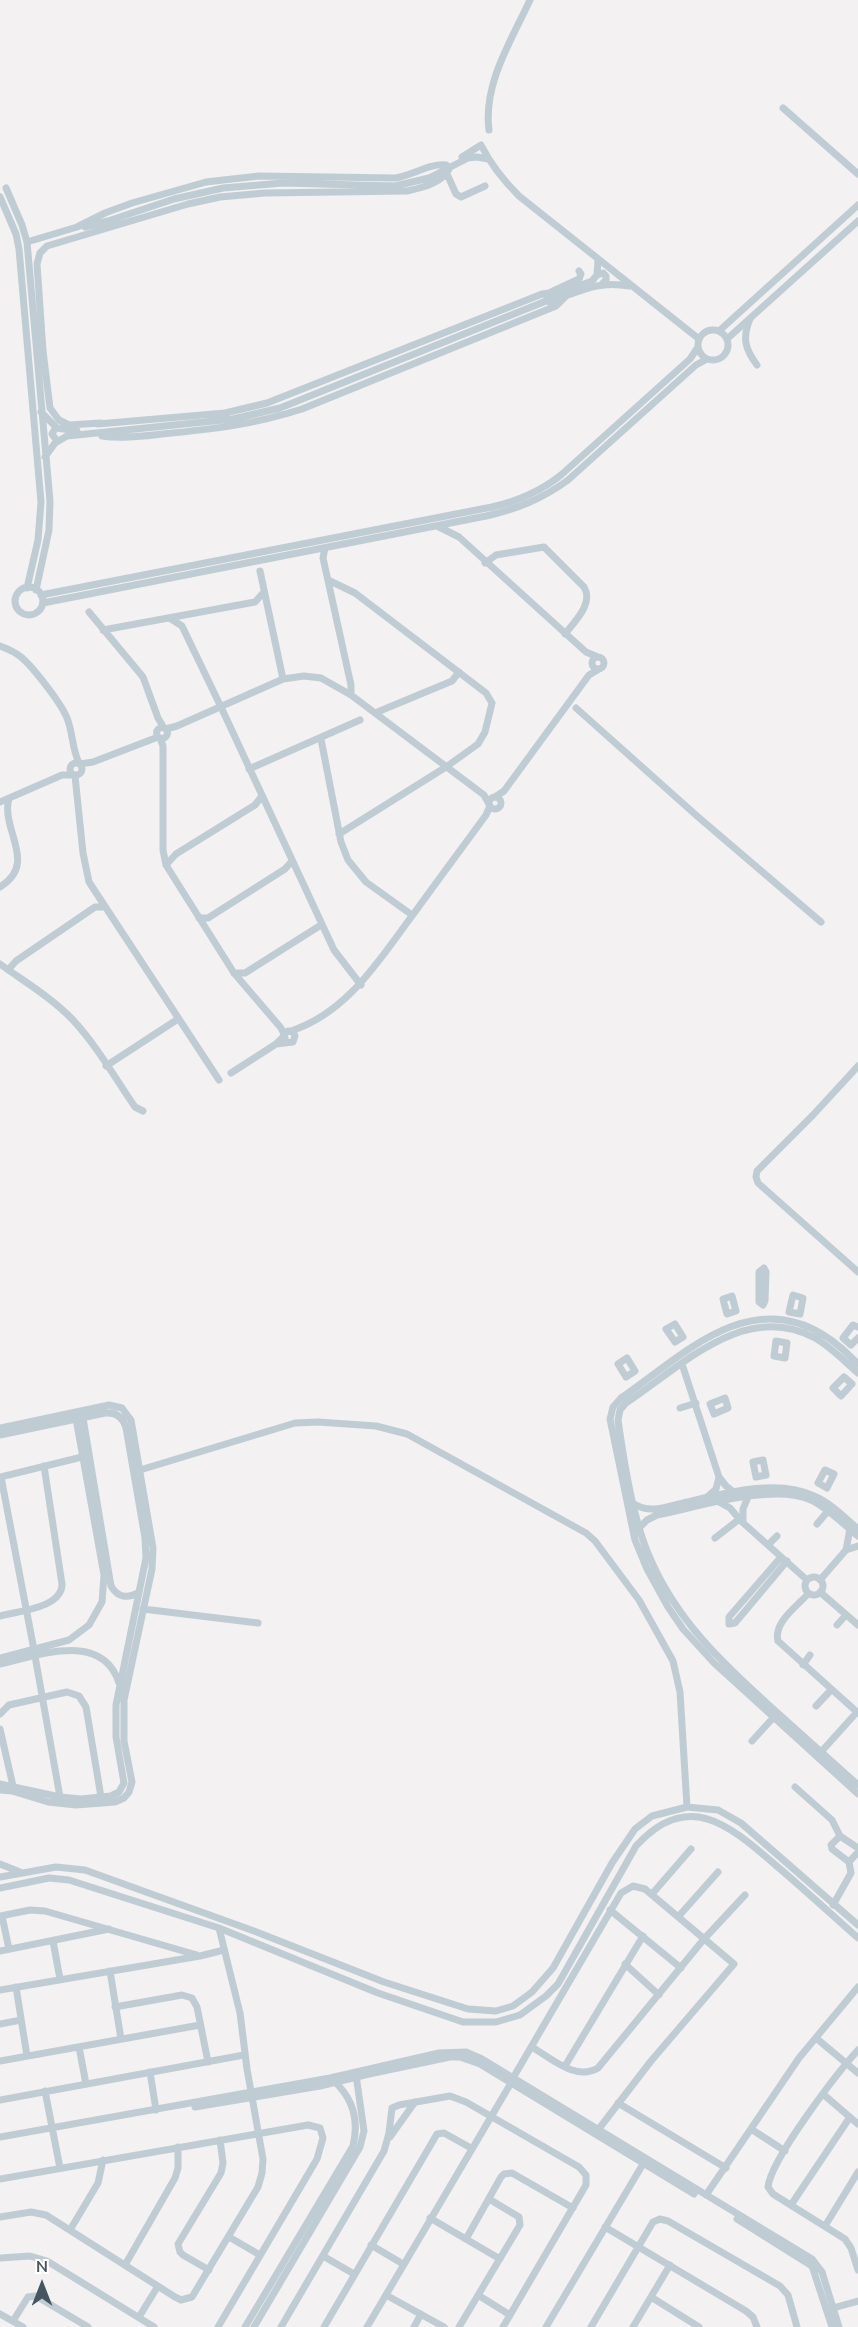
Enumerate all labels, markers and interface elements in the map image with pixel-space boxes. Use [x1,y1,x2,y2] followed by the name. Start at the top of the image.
[12,2255,72,2315] north arrow
[36,2256,48,2278] text: N

